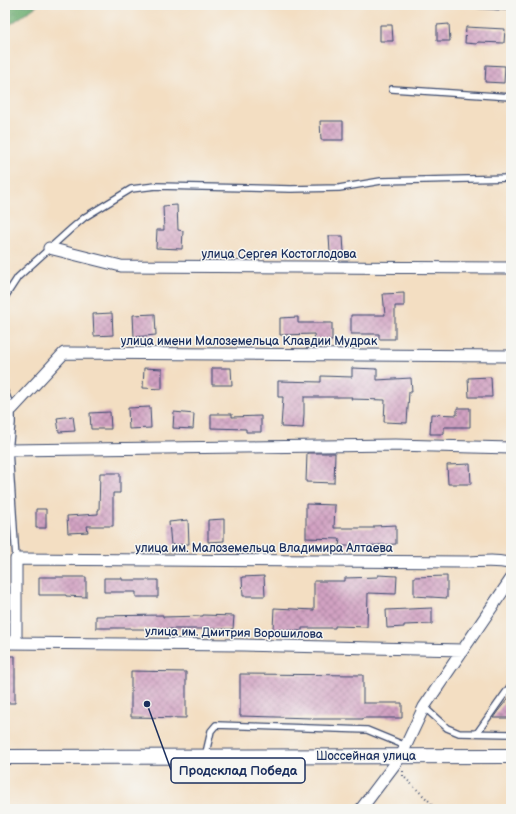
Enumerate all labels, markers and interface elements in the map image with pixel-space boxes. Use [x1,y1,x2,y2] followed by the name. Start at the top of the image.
[201,247,357,262] street label: улица Сергея Костоглодова
[121,334,378,349] street label: улица имени Малоземельца Клавдии Мудрак
[135,541,393,556] street label: улица им. Малоземельца Владимира Алтаева
[145,624,323,642] street label: улица им. Дмитрия Ворошилова
[316,749,416,764] street label: Шоссейная улица
[171,758,305,783] callout: Продсклад Победа
[179,763,298,779] text: Продсклад Победа

